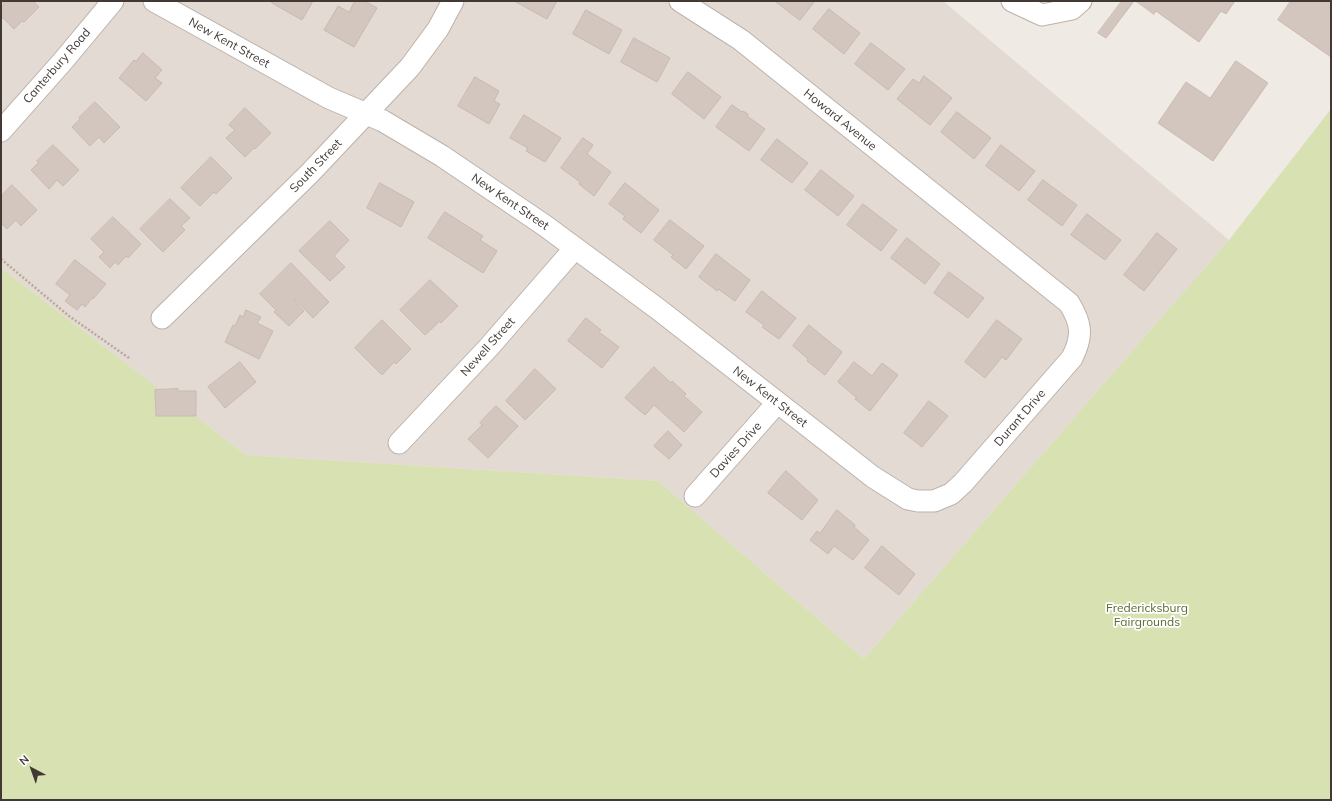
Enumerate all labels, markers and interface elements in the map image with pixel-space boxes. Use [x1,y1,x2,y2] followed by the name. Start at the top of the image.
[186,15,272,71] street label: New Kent Street
[20,25,94,107] street label: Canterbury Road
[801,86,879,154] street label: Howard Avenue
[287,136,345,196] street label: South Street
[468,171,552,233] street label: New Kent Street
[458,315,518,379] street label: Newell Street
[730,363,810,431] street label: New Kent Street
[991,387,1049,449] street label: Durant Drive
[707,419,765,481] street label: Davies Drive
[1106,601,1188,629] park label: Fredericksburg Fairgrounds
[12,749,52,789] north arrow
[16,752,32,768] text: N

